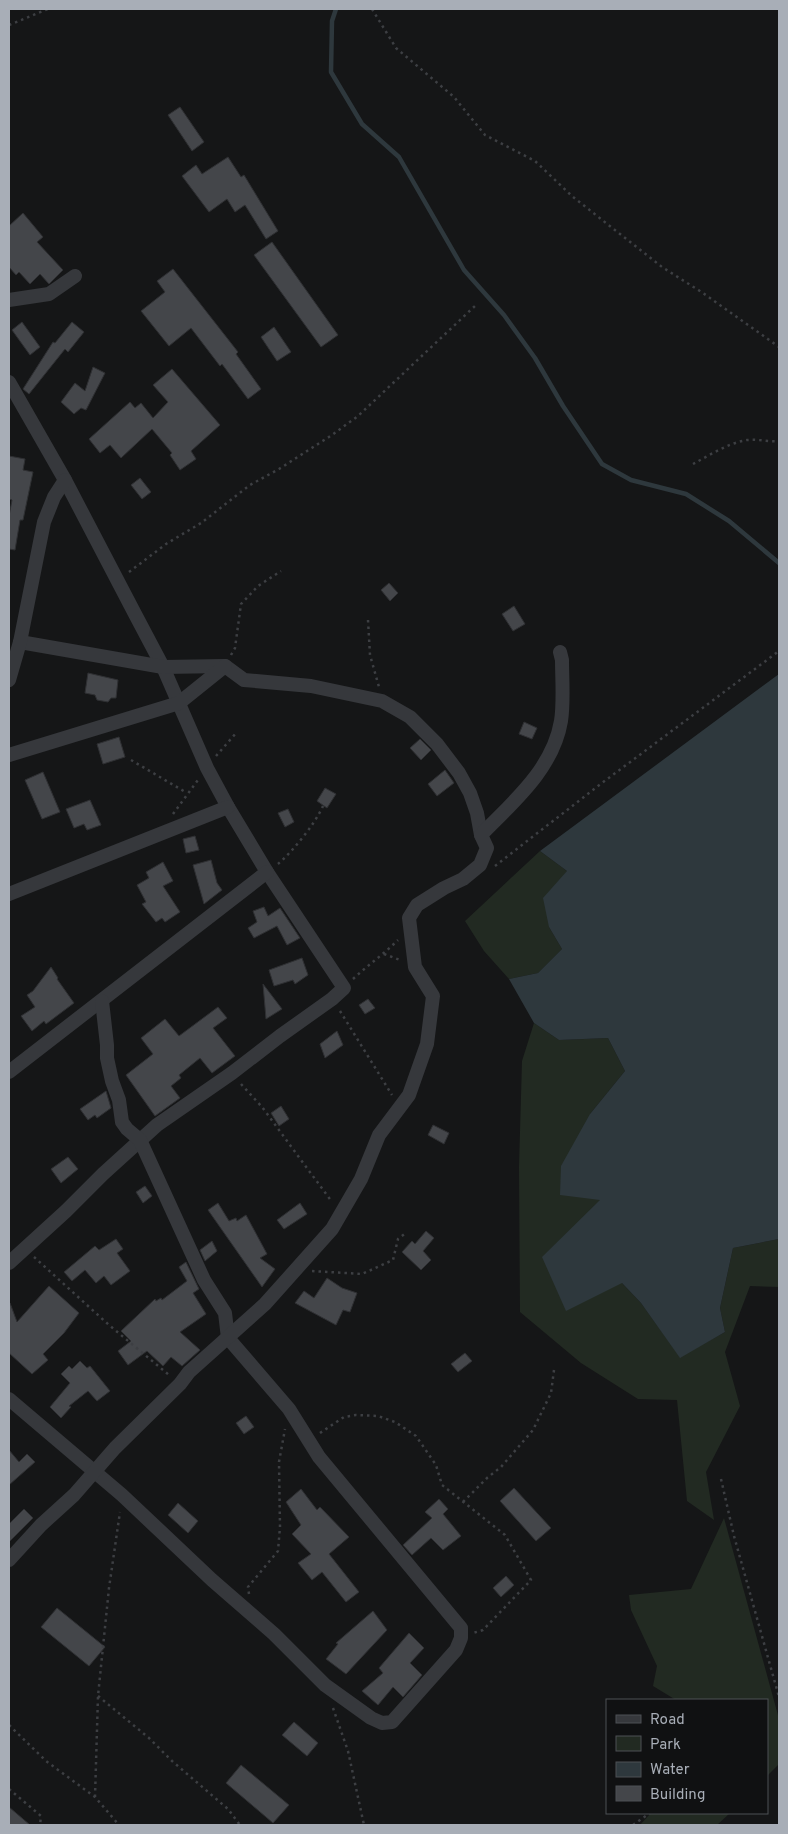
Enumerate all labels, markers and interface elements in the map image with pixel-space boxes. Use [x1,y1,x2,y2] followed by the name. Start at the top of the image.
[606,1699,768,1814] legend
[650,1711,685,1730] text: Road
[650,1736,681,1755] text: Park
[650,1761,690,1780] text: Water
[650,1786,705,1805] text: Building

